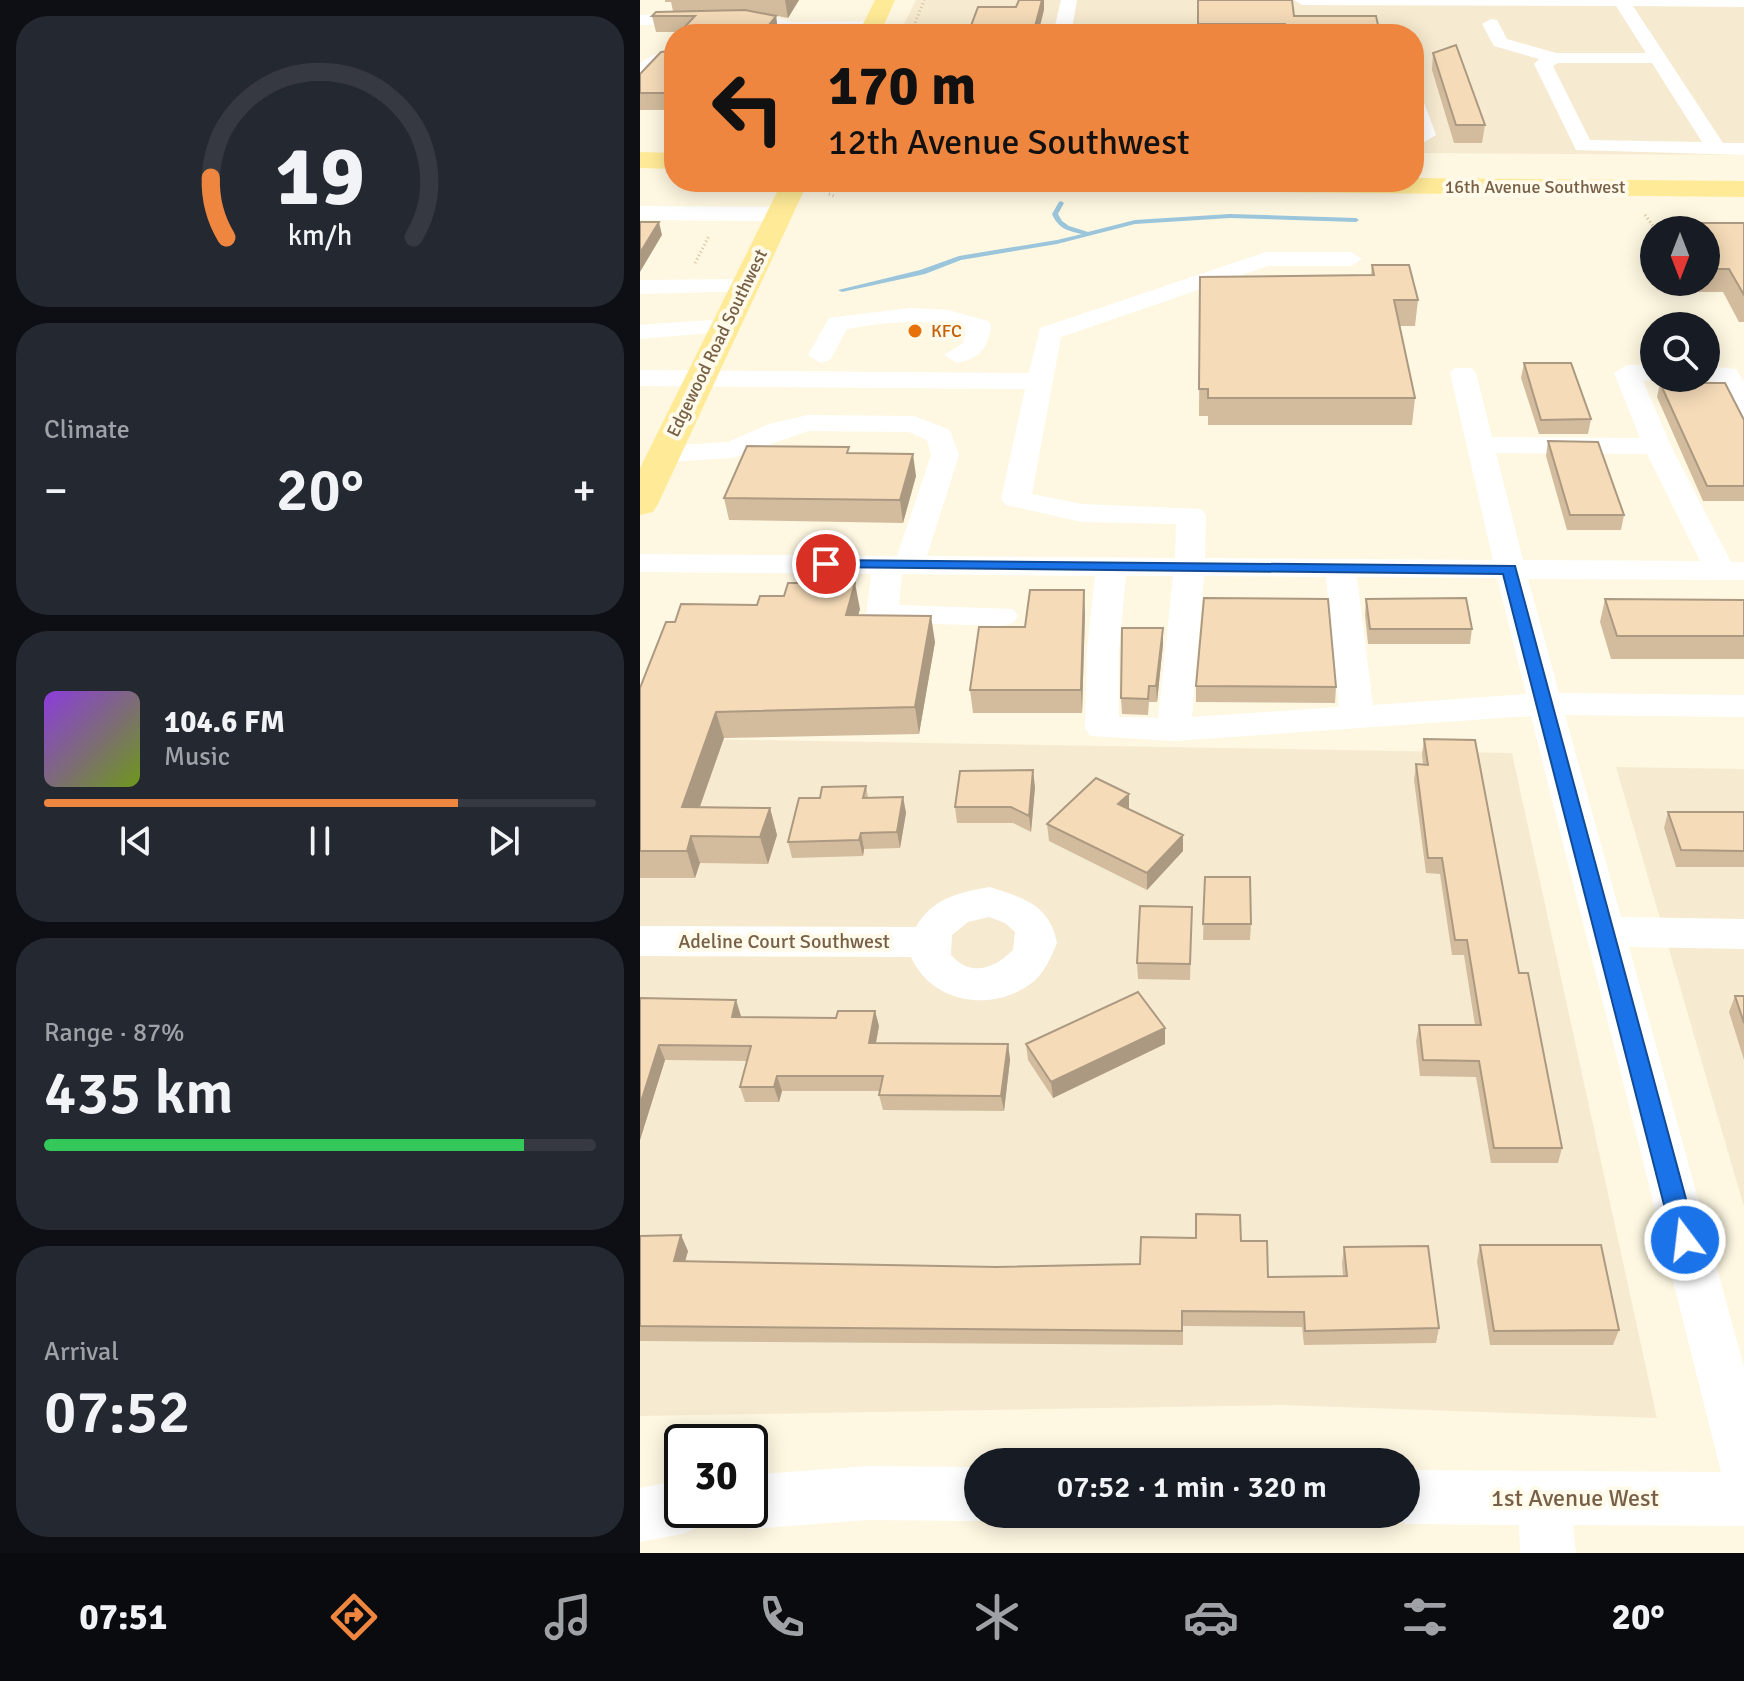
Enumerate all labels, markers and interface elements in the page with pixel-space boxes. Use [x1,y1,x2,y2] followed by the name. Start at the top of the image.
[828,51,976,120] text: 170 m
[696,56,800,160] icon: left
[828,120,1190,165] text: 12th Avenue Southwest
[275,125,365,227] text: 19
[1445,176,1625,198] street label: 16th Avenue Southwest
[1640,216,1720,296] north arrow
[1640,216,1720,392] map controls
[288,218,352,253] text: km/h
[662,245,772,441] street label: Edgewood Road Southwest
[1640,312,1720,392] button: search
[931,320,962,342] place label: KFC
[906,322,924,340] marker: KFC
[44,414,130,446] text: Climate
[276,454,364,528] text: 20°
[44,464,68,518] text: −
[572,464,596,518] text: +
[792,530,860,598] pin
[804,542,848,586] icon: arrive
[164,704,285,741] text: 104.6 FM
[164,741,230,773] text: Music
[114,819,158,863] icon: previous
[298,819,342,863] icon: pause
[482,819,526,863] icon: next
[678,929,890,954] street label: Adeline Court Southwest
[44,1017,185,1049] text: Range · 87%
[44,1057,233,1131] text: 435 km
[1643,1198,1727,1282] position arrow
[44,1336,119,1368] text: Arrival
[44,1376,191,1450] text: 07:52
[664,1424,768,1528] speed limit sign: 30
[1057,1469,1327,1506] text: 07:52 · 1 min · 320 m
[1491,1483,1659,1513] street label: 1st Avenue West
[326,1589,382,1645] icon: directions
[540,1589,596,1645] icon: music
[754,1589,810,1645] icon: phone
[969,1589,1025,1645] icon: climate
[1183,1589,1239,1645] icon: car
[1397,1589,1453,1645] icon: filters
[79,1595,168,1640] text: 07:51
[1611,1595,1665,1640] text: 20°

